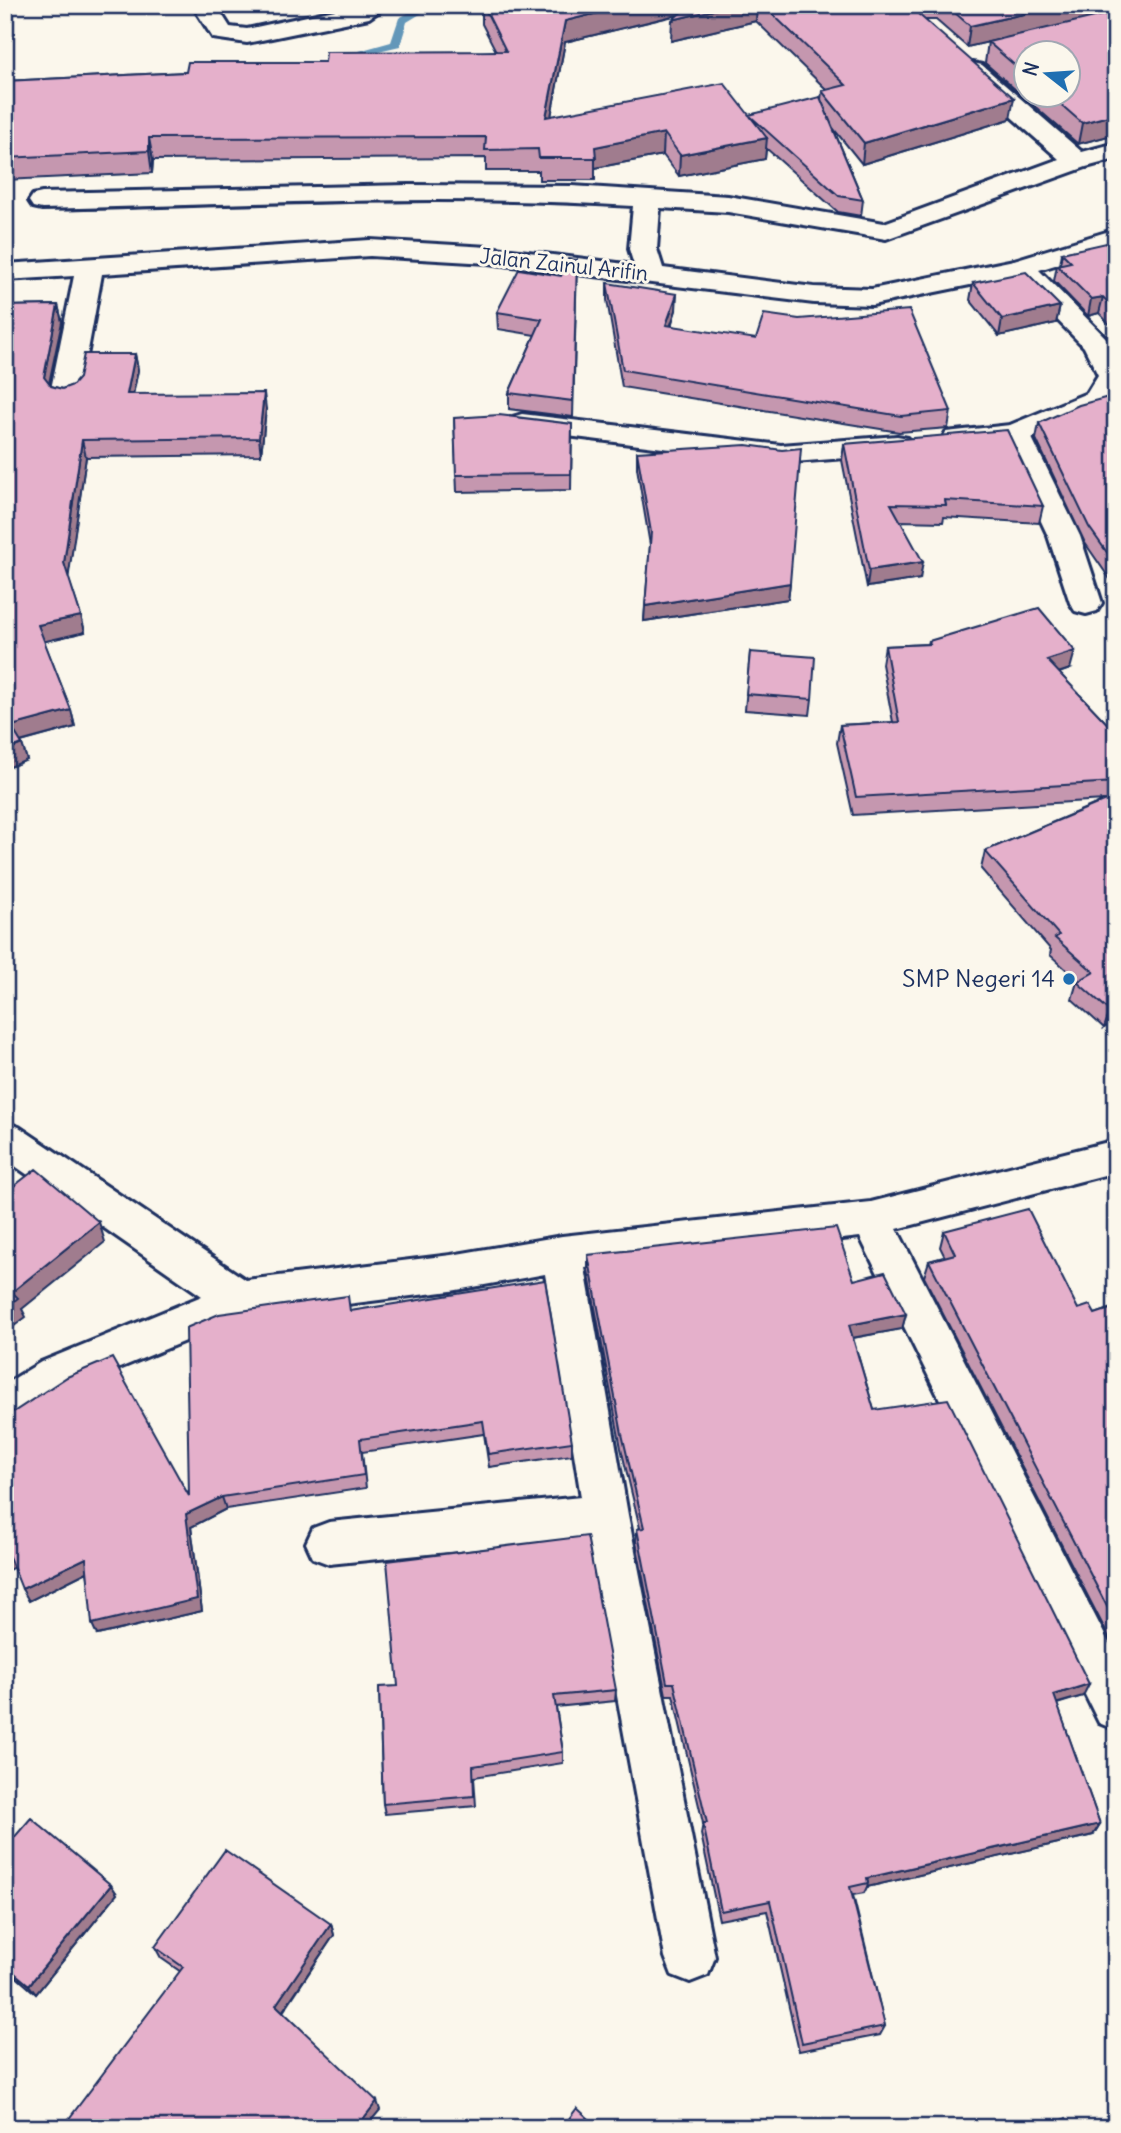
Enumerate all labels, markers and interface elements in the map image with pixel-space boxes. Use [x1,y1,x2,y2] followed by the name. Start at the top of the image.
[1012,38,1082,108] north arrow
[1017,59,1044,79] text: N
[478,242,650,287] street label: Jalan Zainul Arifin
[902,963,1055,993] place label: SMP Negeri 14
[1061,971,1077,987] marker: SMP Negeri 14

